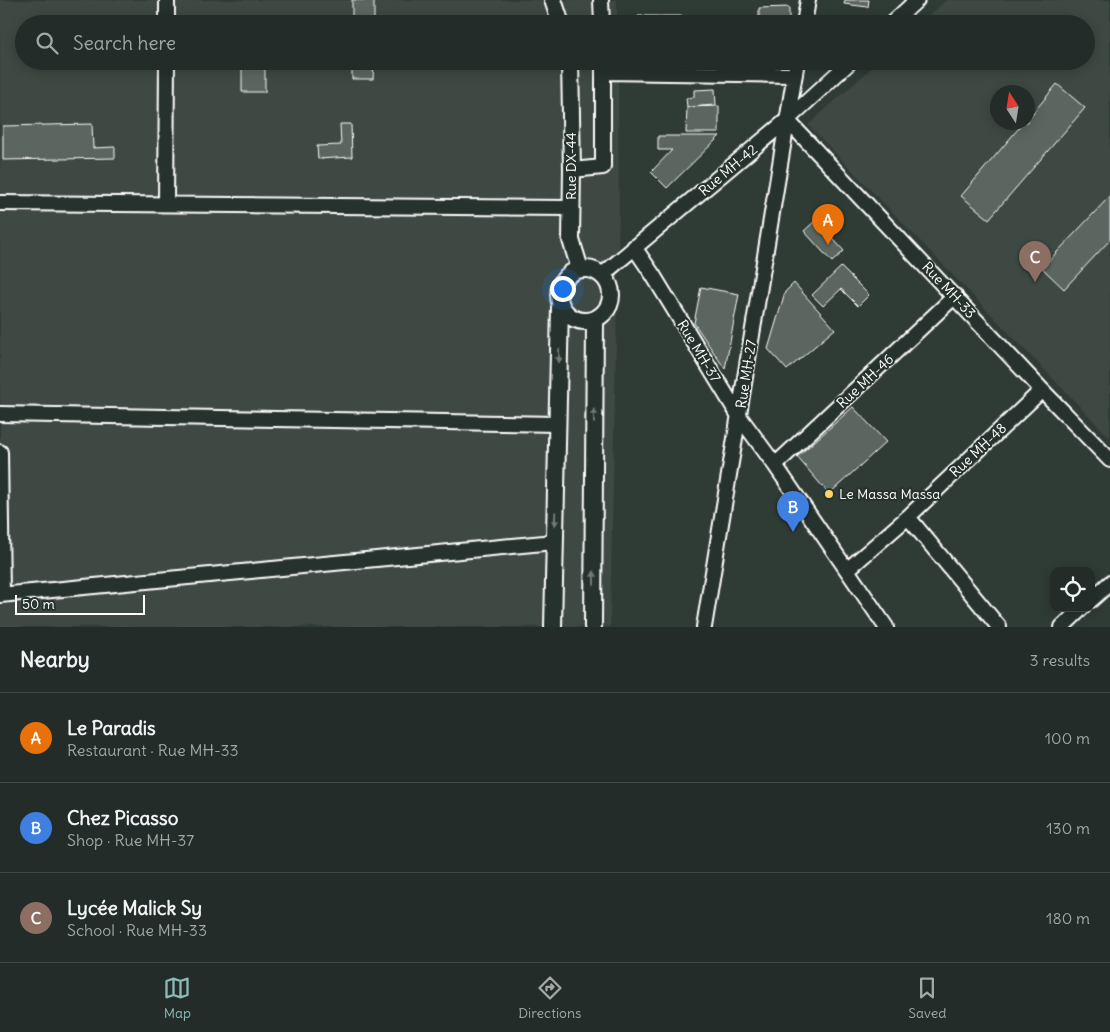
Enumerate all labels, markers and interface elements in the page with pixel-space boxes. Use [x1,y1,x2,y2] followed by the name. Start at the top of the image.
[15,15,1095,70] search box
[33,29,61,57] icon: search
[73,31,176,55] text: Search here
[990,85,1035,130] north arrow
[562,132,580,200] street label: Rue DX-44
[695,140,761,200] street label: Rue MH-42
[812,204,844,245] pin: A
[1019,241,1051,282] pin: C
[918,258,980,322] street label: Rue MH-33
[550,276,576,302] your location
[673,316,725,386] street label: Rue MH-37
[732,338,760,410] street label: Rue MH-27
[555,348,563,364] one-way arrow
[833,350,897,412] street label: Rue MH-46
[590,408,598,424] one-way arrow
[946,419,1010,481] street label: Rue MH-48
[839,485,940,503] place label: Le Massa Massa
[823,488,835,500] marker: Le Massa Massa
[777,491,809,532] pin: B
[551,511,559,527] one-way arrow
[1050,567,1095,612] map controls
[1050,567,1095,612] button: locate
[590,570,598,586] one-way arrow
[15,592,145,615] scale bar
[22,595,55,613] text: 50 m
[20,646,90,673] text: Nearby
[1030,650,1090,670] text: 3 results
[67,716,156,740] text: Le Paradis
[31,728,41,748] text: A
[1045,728,1090,748] text: 100 m
[67,740,239,760] text: Restaurant · Rue MH-33
[67,806,178,830] text: Chez Picasso
[31,818,41,838] text: B
[1046,818,1090,838] text: 130 m
[67,830,194,850] text: Shop · Rue MH-37
[67,896,202,920] text: Lycée Malick Sy
[31,908,41,928] text: C
[1046,908,1090,928] text: 180 m
[67,920,207,940] text: School · Rue MH-33
[163,974,191,1022] tab: Map
[518,974,581,1022] tab: Directions
[908,974,947,1022] tab: Saved

